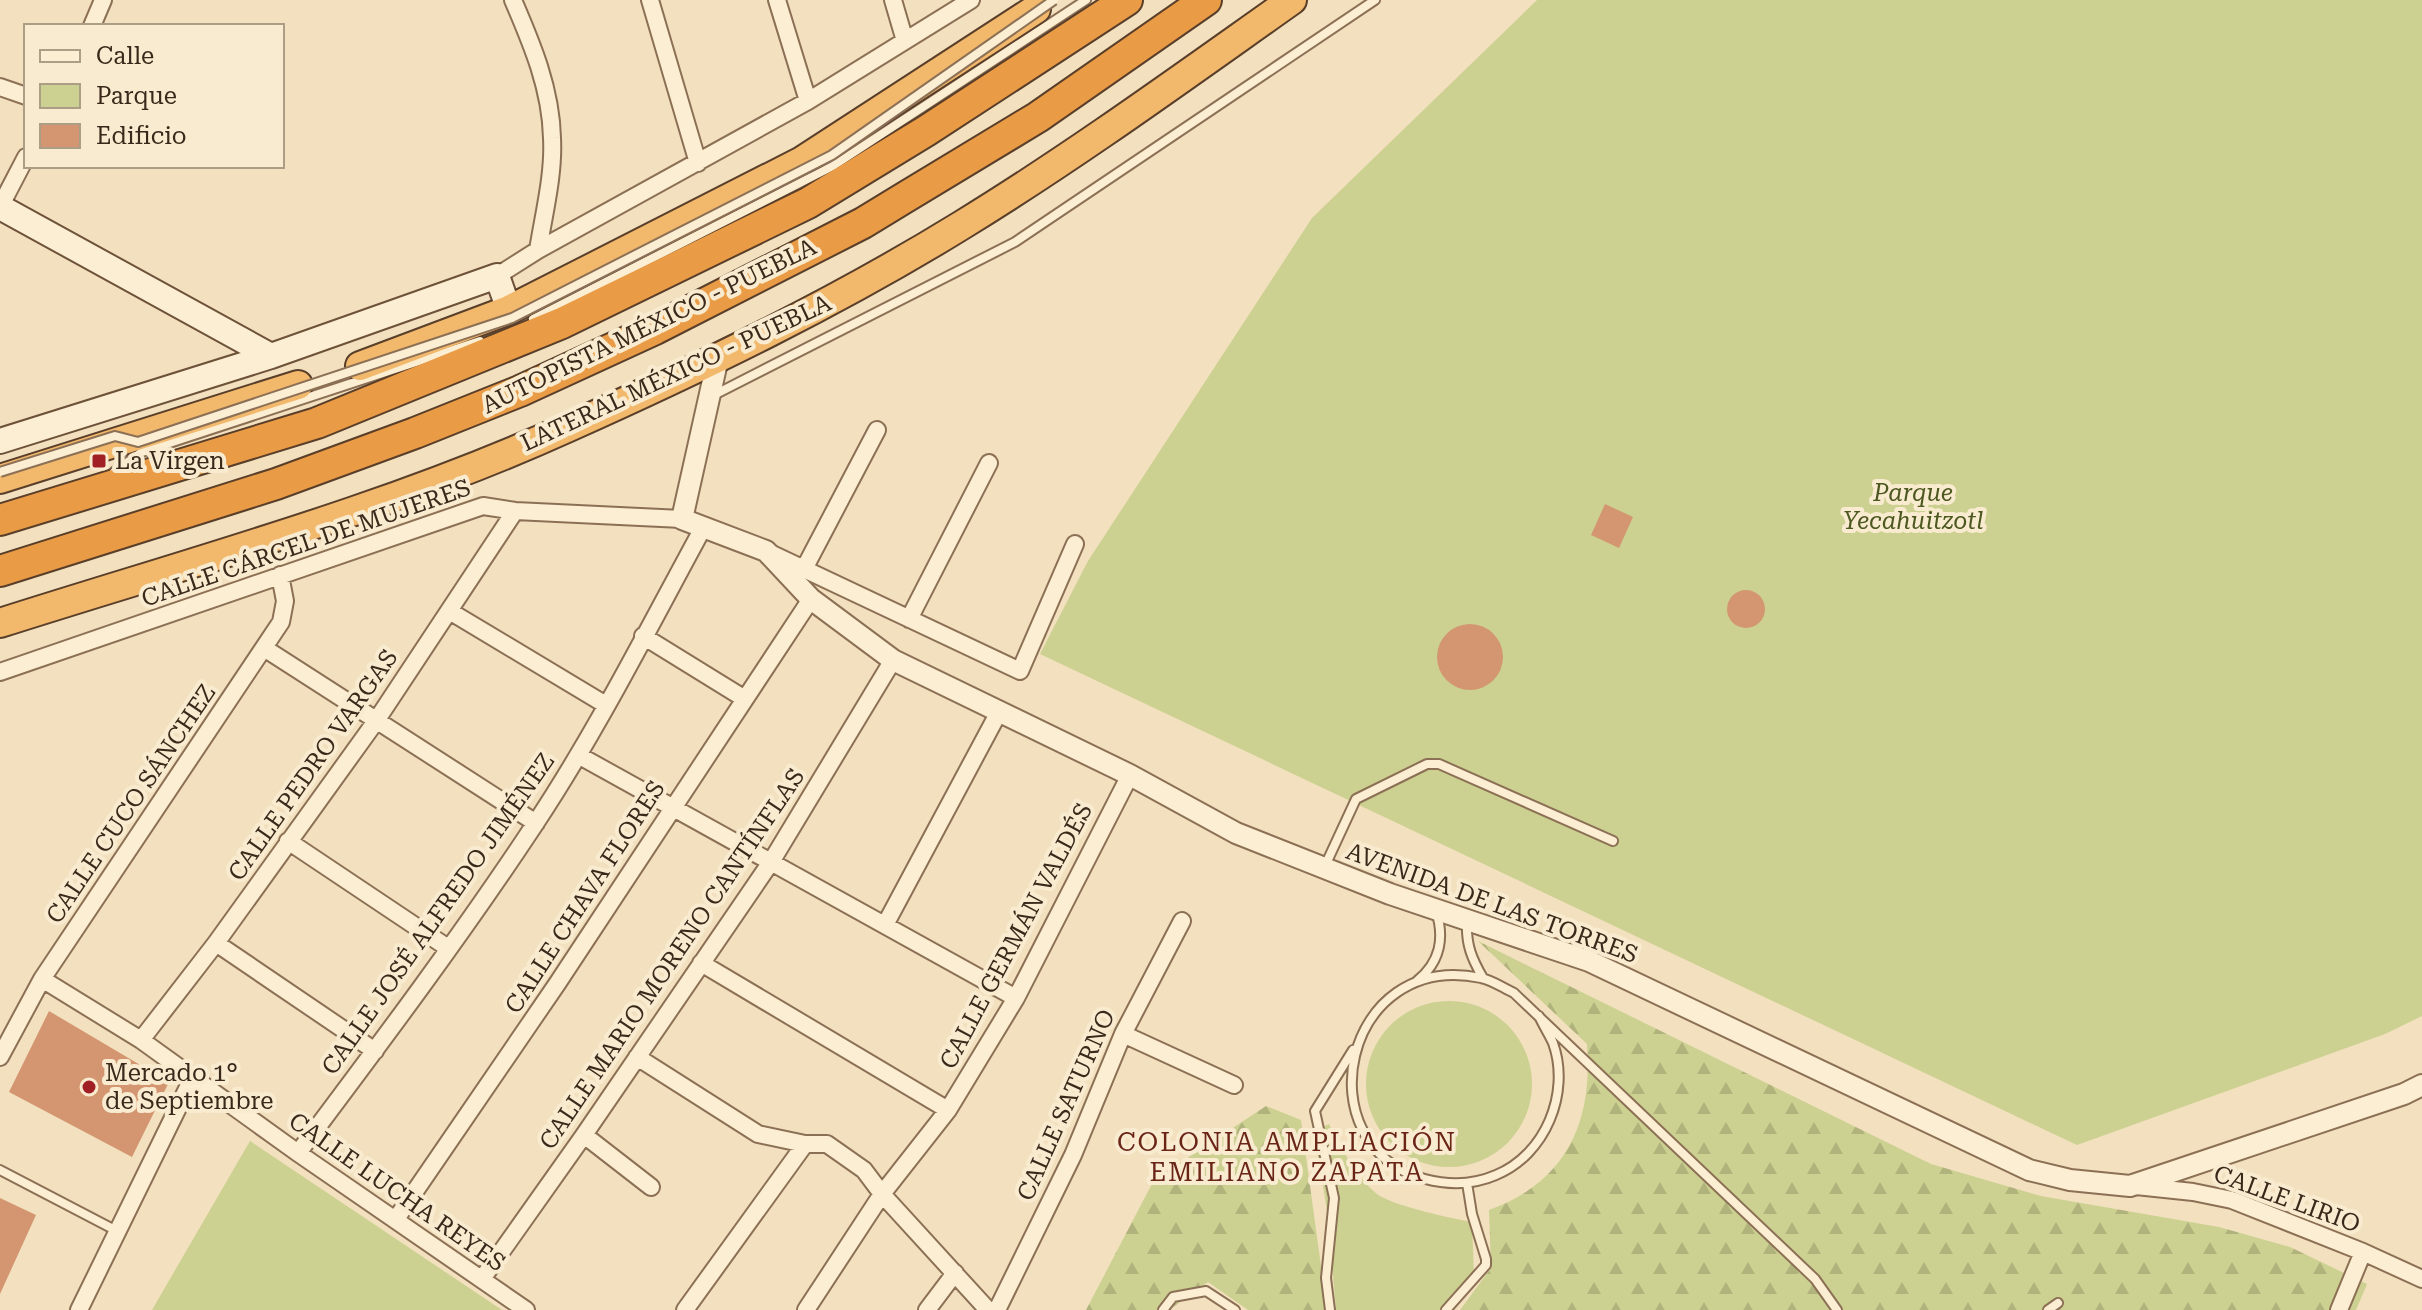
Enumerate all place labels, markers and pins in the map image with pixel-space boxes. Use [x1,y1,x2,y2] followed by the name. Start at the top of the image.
[115,447,225,475] place label: La Virgen
[90,452,108,470] marker: La Virgen
[105,1059,273,1115] place label: Mercado 1° de Septiembre
[80,1078,98,1096] marker: Mercado 1° de Septiembre

